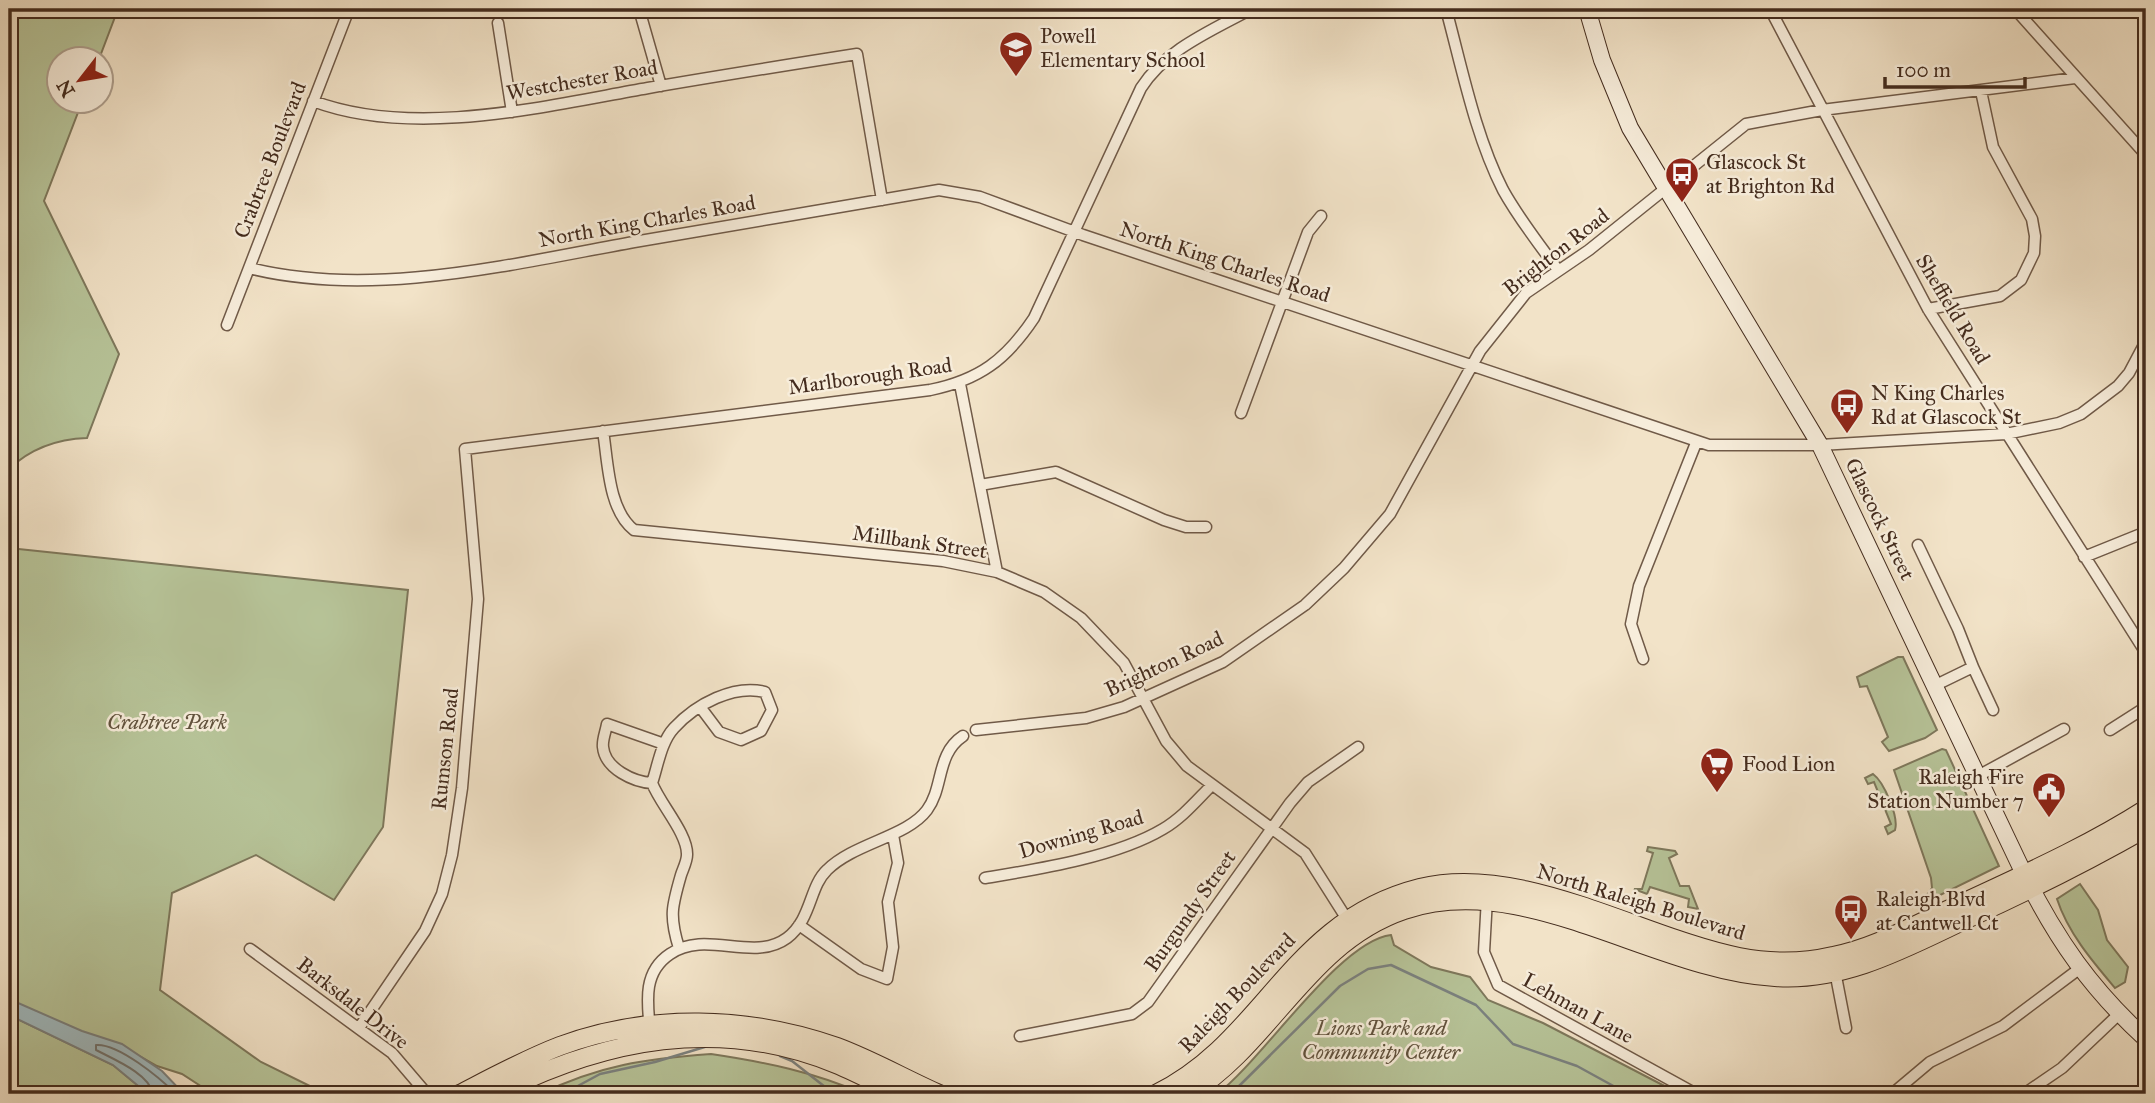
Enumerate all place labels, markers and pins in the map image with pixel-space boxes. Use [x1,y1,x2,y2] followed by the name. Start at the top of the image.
[1040,23,1205,73] place label: Powell Elementary School
[997,29,1035,78] school or university icon: Powell Elementary School
[1706,149,1835,199] place label: Glascock St at Brighton Rd
[1663,155,1701,204] bus stop icon: Glascock St at Brighton Rd
[1871,380,2022,430] place label: N King Charles Rd at Glascock St
[1828,386,1866,435] bus stop icon: N King Charles Rd at Glascock St
[1698,745,1736,794] supermarket icon: Food Lion
[1742,751,1835,777] place label: Food Lion
[1867,764,2024,814] place label: Raleigh Fire Station Number 7
[2030,770,2068,819] public building icon: Raleigh Fire Station Number 7
[1876,886,1999,936] place label: Raleigh Blvd at Cantwell Ct
[1832,892,1870,941] bus stop icon: Raleigh Blvd at Cantwell Ct

